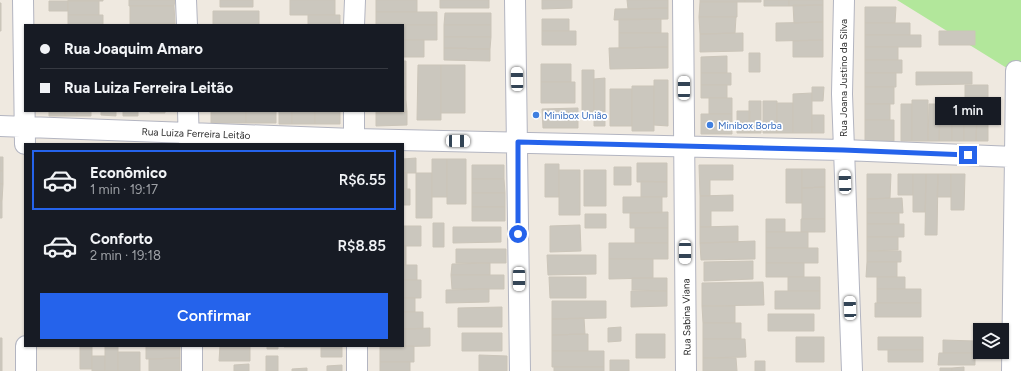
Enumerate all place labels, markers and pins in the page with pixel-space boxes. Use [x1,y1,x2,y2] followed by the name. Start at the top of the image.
[544,109,608,122] place label: Minibox União
[531,110,541,120] marker: Minibox União
[718,119,782,132] place label: Minibox Borba
[705,120,715,130] marker: Minibox Borba

